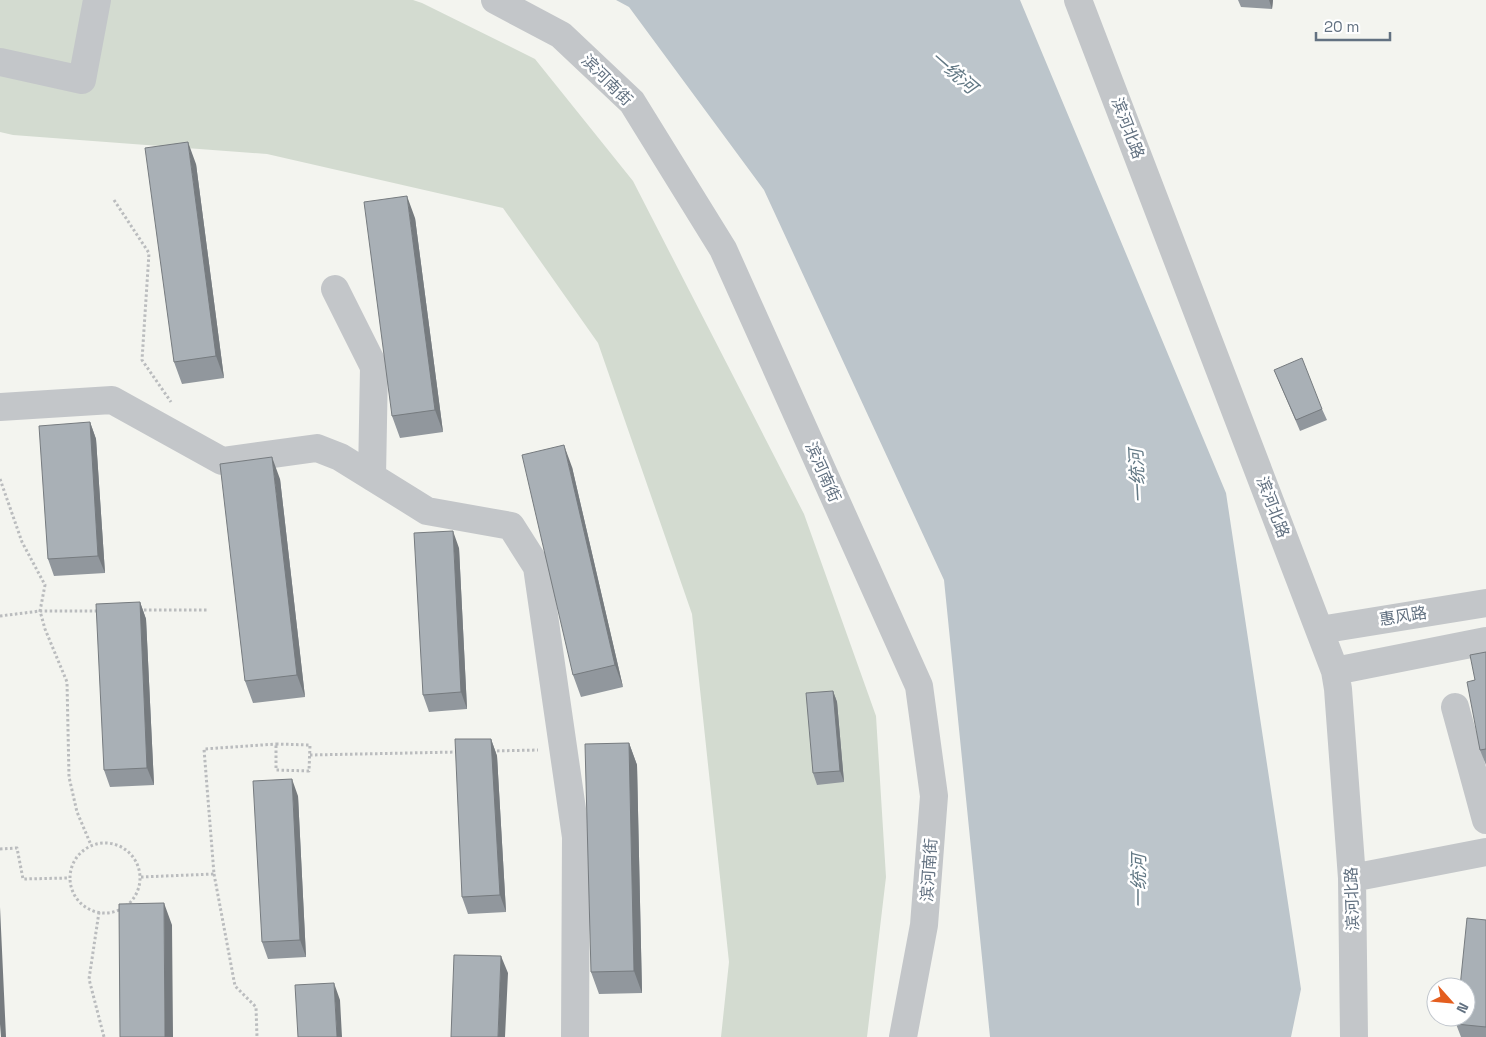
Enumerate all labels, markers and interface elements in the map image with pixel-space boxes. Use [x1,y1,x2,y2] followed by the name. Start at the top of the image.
[1316,10,1390,42] scale bar
[1324,17,1359,36] text: 20 m
[926,46,984,100] water label: 一统河
[577,50,637,110] street label: 滨河南街
[1107,94,1149,162] street label: 滨河北路
[800,438,846,506] street label: 滨河南街
[1124,445,1150,504] water label: 一统河
[1252,473,1294,541] street label: 滨河北路
[1378,602,1428,630] street label: 惠风路
[916,837,942,903] street label: 滨河南街
[1127,851,1150,908] water label: 一统河
[1340,867,1364,931] street label: 滨河北路
[1426,977,1476,1027] north arrow
[1452,1000,1473,1016] text: N

